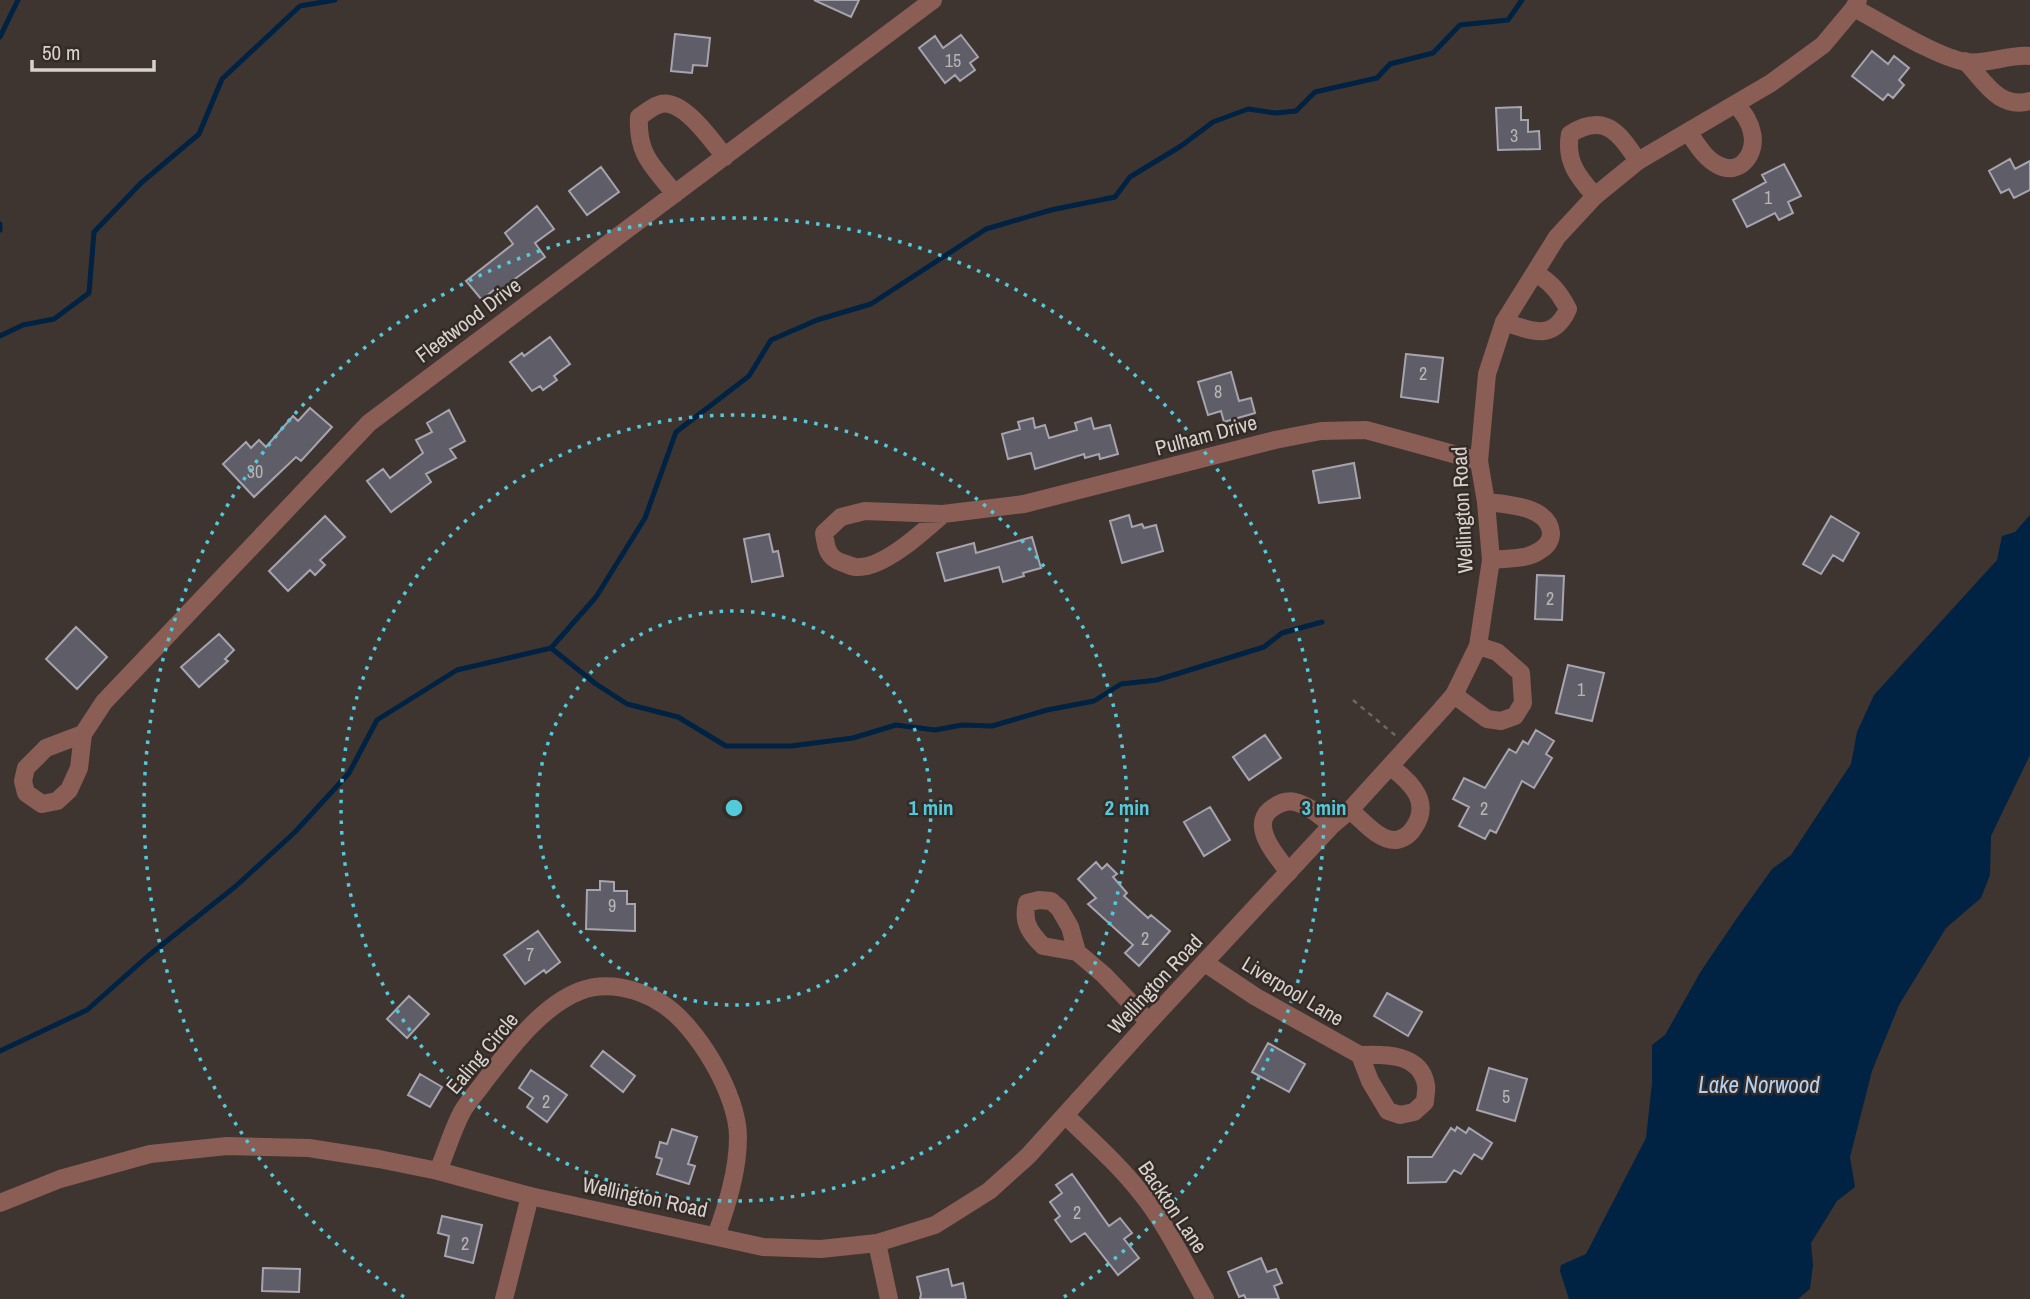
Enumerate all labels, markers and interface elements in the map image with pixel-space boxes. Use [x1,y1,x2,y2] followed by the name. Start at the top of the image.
[32,28,154,72] scale bar
[42,38,80,67] text: 50 m
[945,48,961,73] house number: 15
[1510,123,1518,148] house number: 3
[1764,185,1773,210] house number: 1
[409,271,527,369] street label: Fleetwood Drive
[1419,361,1427,386] house number: 2
[1214,379,1222,404] house number: 8
[1152,407,1260,463] street label: Pulham Drive
[1444,446,1480,574] street label: Wellington Road
[247,459,263,484] house number: 30
[1546,586,1554,611] house number: 2
[1577,677,1586,702] house number: 1
[909,793,953,822] text: 1 min
[1105,793,1149,822] text: 2 min
[1302,793,1346,822] text: 3 min
[722,796,746,820] centre of rings
[1480,796,1488,821] house number: 2
[608,893,616,918] house number: 9
[1141,926,1149,951] house number: 2
[1101,928,1209,1040] street label: Wellington Road
[526,942,534,967] house number: 7
[1237,949,1349,1033] street label: Liverpool Lane
[439,1006,525,1100] street label: Ealing Circle
[1698,1069,1820,1100] water label: Lake Norwood
[1502,1084,1510,1109] house number: 5
[542,1089,550,1114] house number: 2
[1132,1155,1214,1259] street label: Backton Lane
[580,1170,710,1224] street label: Wellington Road
[1073,1200,1081,1225] house number: 2
[461,1231,469,1256] house number: 2

